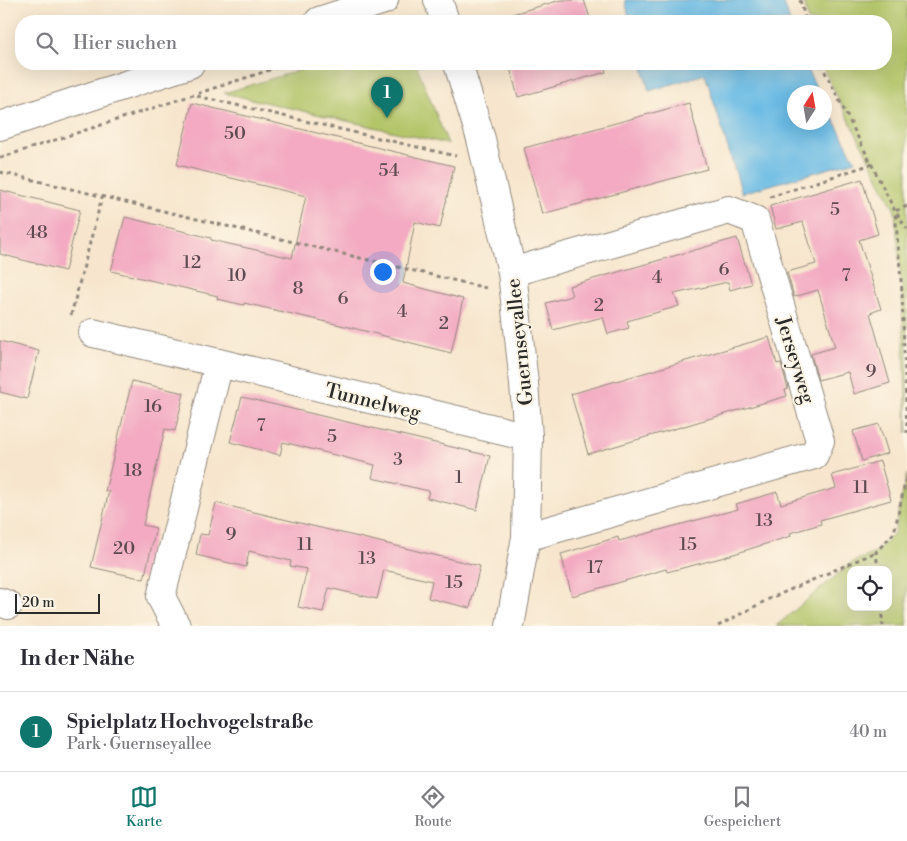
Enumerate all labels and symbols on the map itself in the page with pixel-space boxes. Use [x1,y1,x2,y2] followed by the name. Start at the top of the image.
[371,77,403,118] pin: 1
[787,85,832,130] north arrow
[224,122,246,145] house number: 50
[379,159,400,182] house number: 54
[830,198,840,221] house number: 5
[26,221,48,244] house number: 48
[183,251,201,274] house number: 12
[719,258,730,281] house number: 6
[370,259,396,285] your location
[227,264,247,287] house number: 10
[841,264,851,287] house number: 7
[652,266,663,289] house number: 4
[292,277,304,300] house number: 8
[501,277,540,407] street label: Guernseyallee
[338,287,349,310] house number: 6
[594,294,604,317] house number: 2
[397,300,408,323] house number: 4
[439,312,449,335] house number: 2
[769,313,820,408] street label: Jerseyweg
[866,360,877,383] house number: 9
[322,378,424,427] street label: Tunnelweg
[144,395,162,418] house number: 16
[256,414,266,437] house number: 7
[327,425,337,448] house number: 5
[393,448,403,471] house number: 3
[124,459,142,482] house number: 18
[455,466,463,489] house number: 1
[853,476,869,499] house number: 11
[755,509,773,532] house number: 13
[226,523,237,546] house number: 9
[297,533,313,556] house number: 11
[679,533,697,556] house number: 15
[113,537,135,560] house number: 20
[358,547,376,570] house number: 13
[587,556,603,579] house number: 17
[445,571,463,594] house number: 15
[15,591,100,614] scale bar

